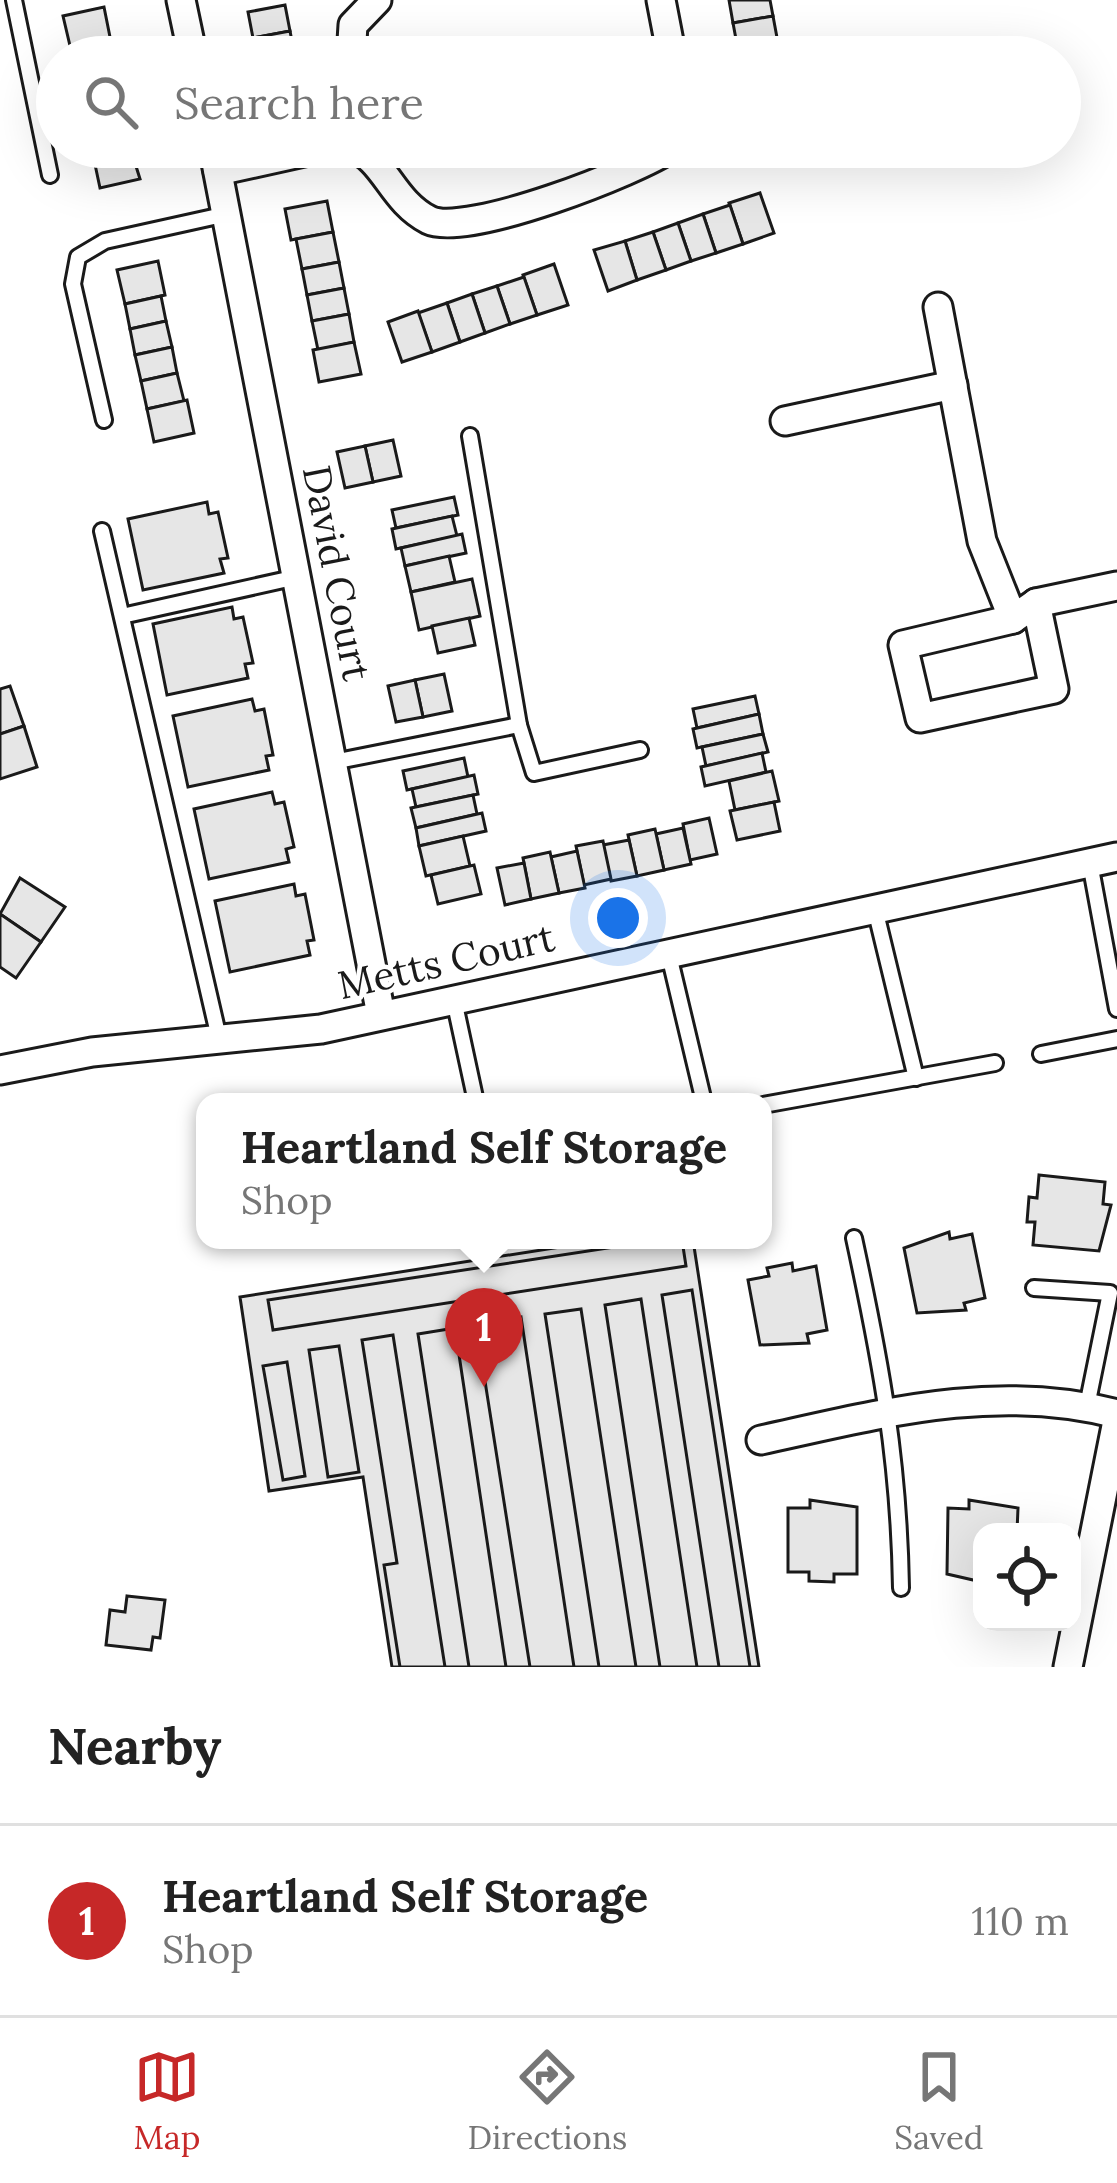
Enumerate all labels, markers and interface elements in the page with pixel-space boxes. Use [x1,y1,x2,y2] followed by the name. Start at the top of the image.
[36,36,1081,168] search box
[78,69,144,135] icon: search
[174,74,424,131] text: Search here
[292,461,382,685] street label: David Court
[588,888,648,948] your location
[333,912,559,1010] street label: Metts Court
[196,1093,772,1249] popup
[241,1118,727,1175] text: Heartland Self Storage
[241,1175,332,1225] text: Shop
[445,1288,523,1387] pin: 1
[973,1523,1081,1631] map controls
[973,1523,1081,1631] button: locate
[48,1713,221,1778] text: Nearby
[162,1867,648,1924] text: Heartland Self Storage
[79,1896,95,1946] text: 1
[971,1896,1069,1946] text: 110 m
[162,1924,254,1974] text: Shop
[133,2044,201,2158] tab: Map
[468,2044,627,2158] tab: Directions
[894,2044,983,2158] tab: Saved

